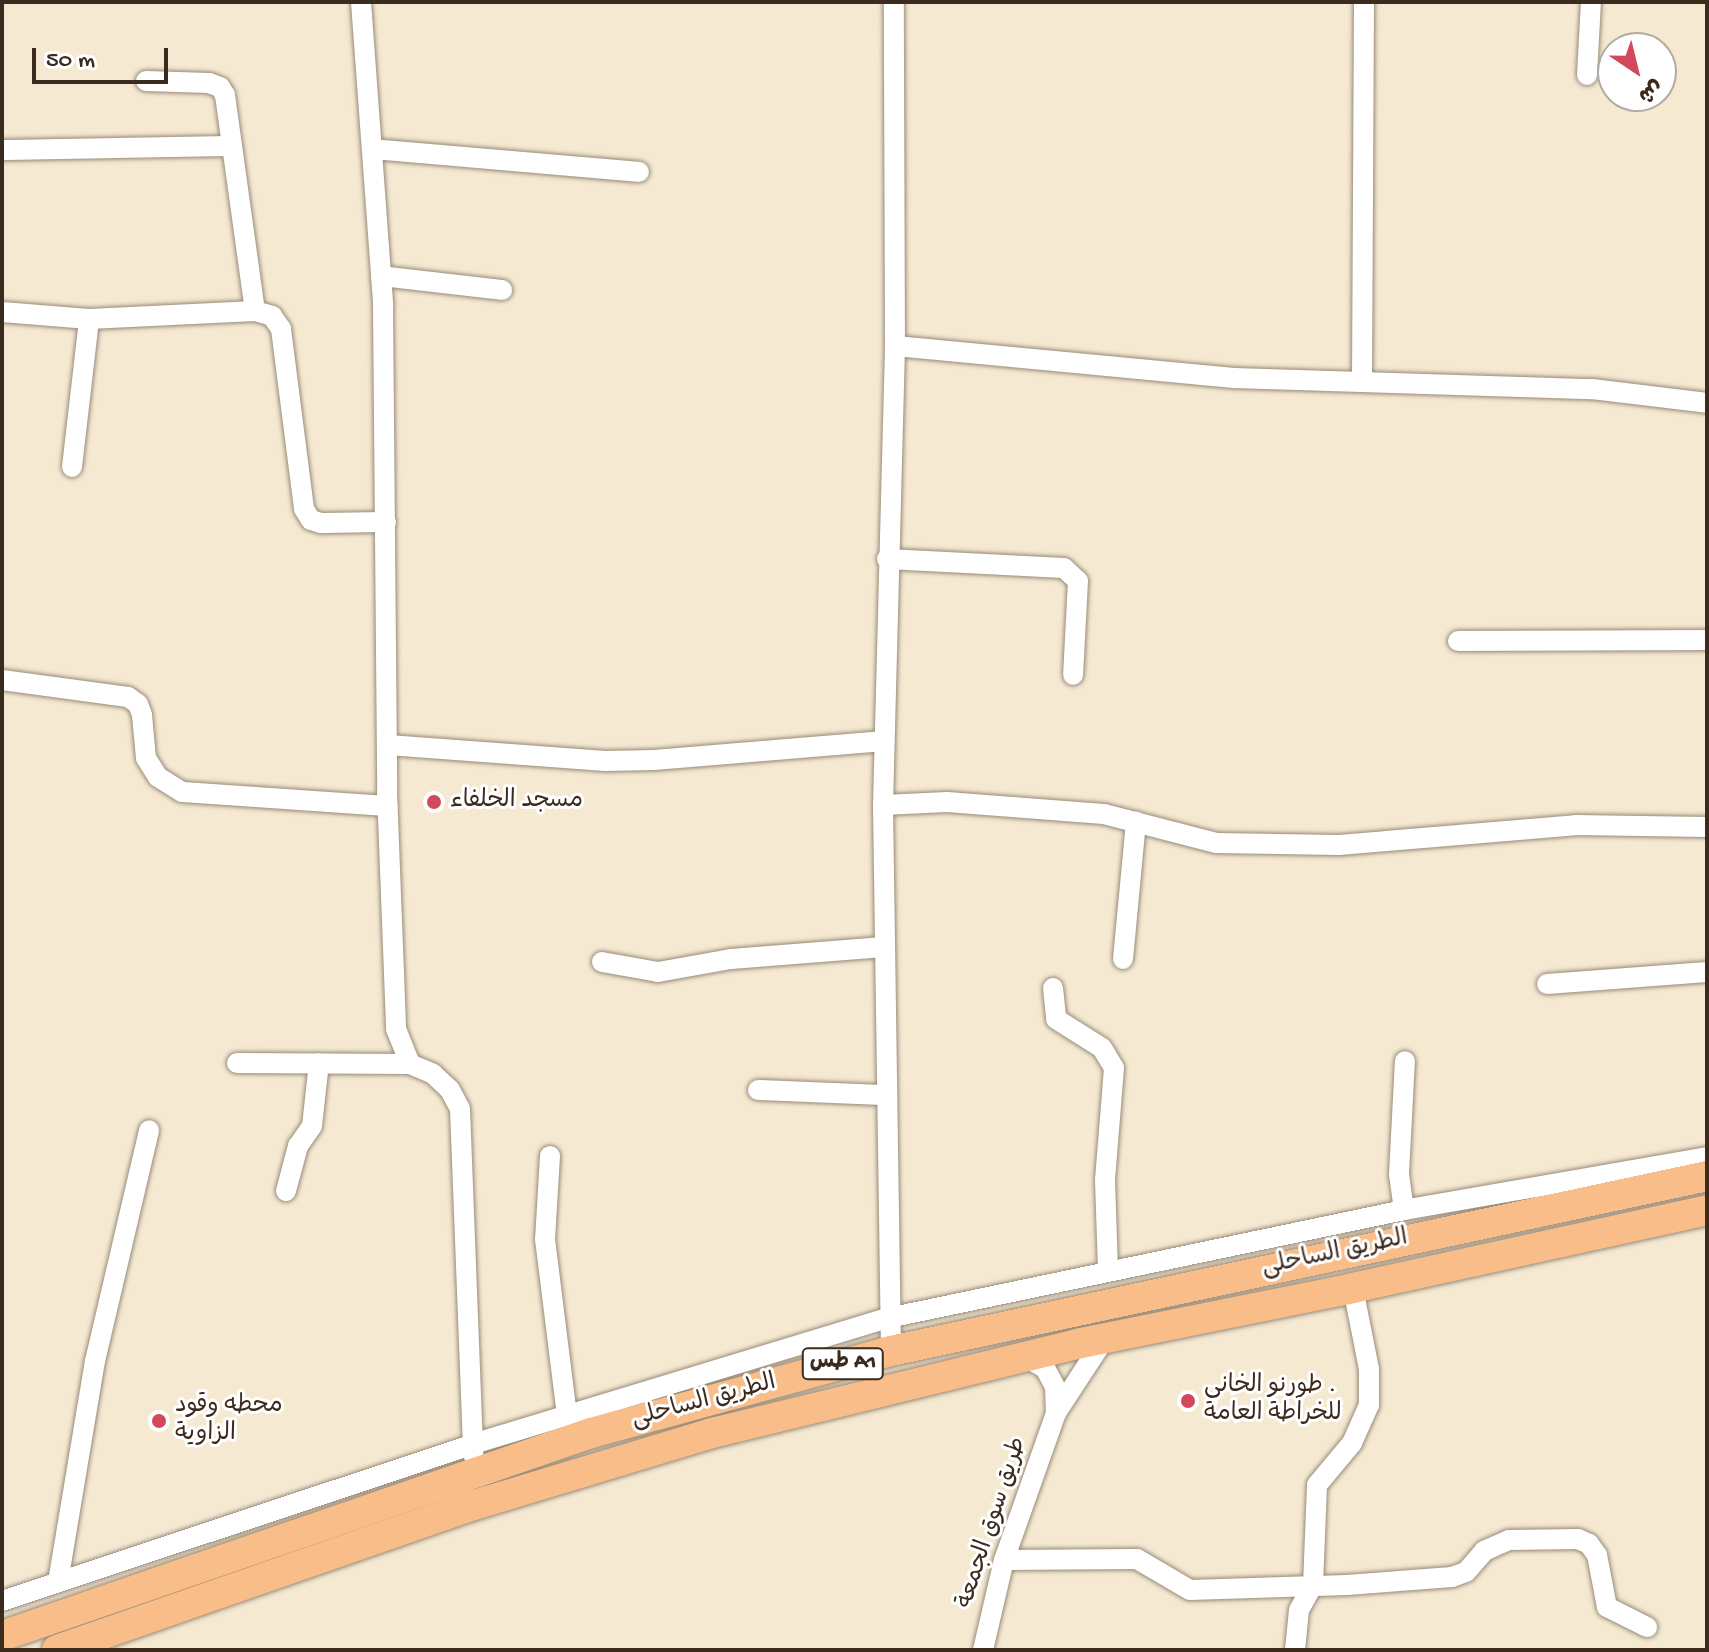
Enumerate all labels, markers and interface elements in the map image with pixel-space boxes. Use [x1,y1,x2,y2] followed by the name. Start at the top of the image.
[36,32,172,82] scale bar
[1597,32,1677,112] north arrow
[46,47,95,76] text: 50 m
[1632,72,1667,108] text: ش
[450,788,583,816] place label: مسجد الخلفاء
[425,793,443,811] marker: مسجد الخلفاء
[1259,1224,1411,1284] street label: الطريق الساحلى
[801,1346,885,1382] road number: طس A1
[629,1369,779,1435] street label: الطريق الساحلى
[1204,1373,1342,1429] place label: طورنو الخاني . للخراطة العامة
[1179,1392,1197,1410] marker: طورنو الخاني . للخراطة العامة
[175,1393,283,1449] place label: محطه وقود الزاوية
[150,1412,168,1430] marker: محطه وقود الزاوية
[952,1434,1034,1612] street label: طريق سوق الجمعة

